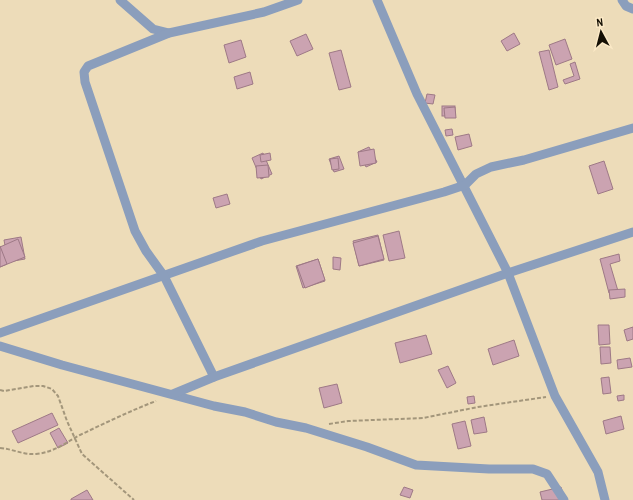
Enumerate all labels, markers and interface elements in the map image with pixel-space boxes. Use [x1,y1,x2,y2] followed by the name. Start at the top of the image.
[581,12,621,52] north arrow
[596,15,604,29] text: N

